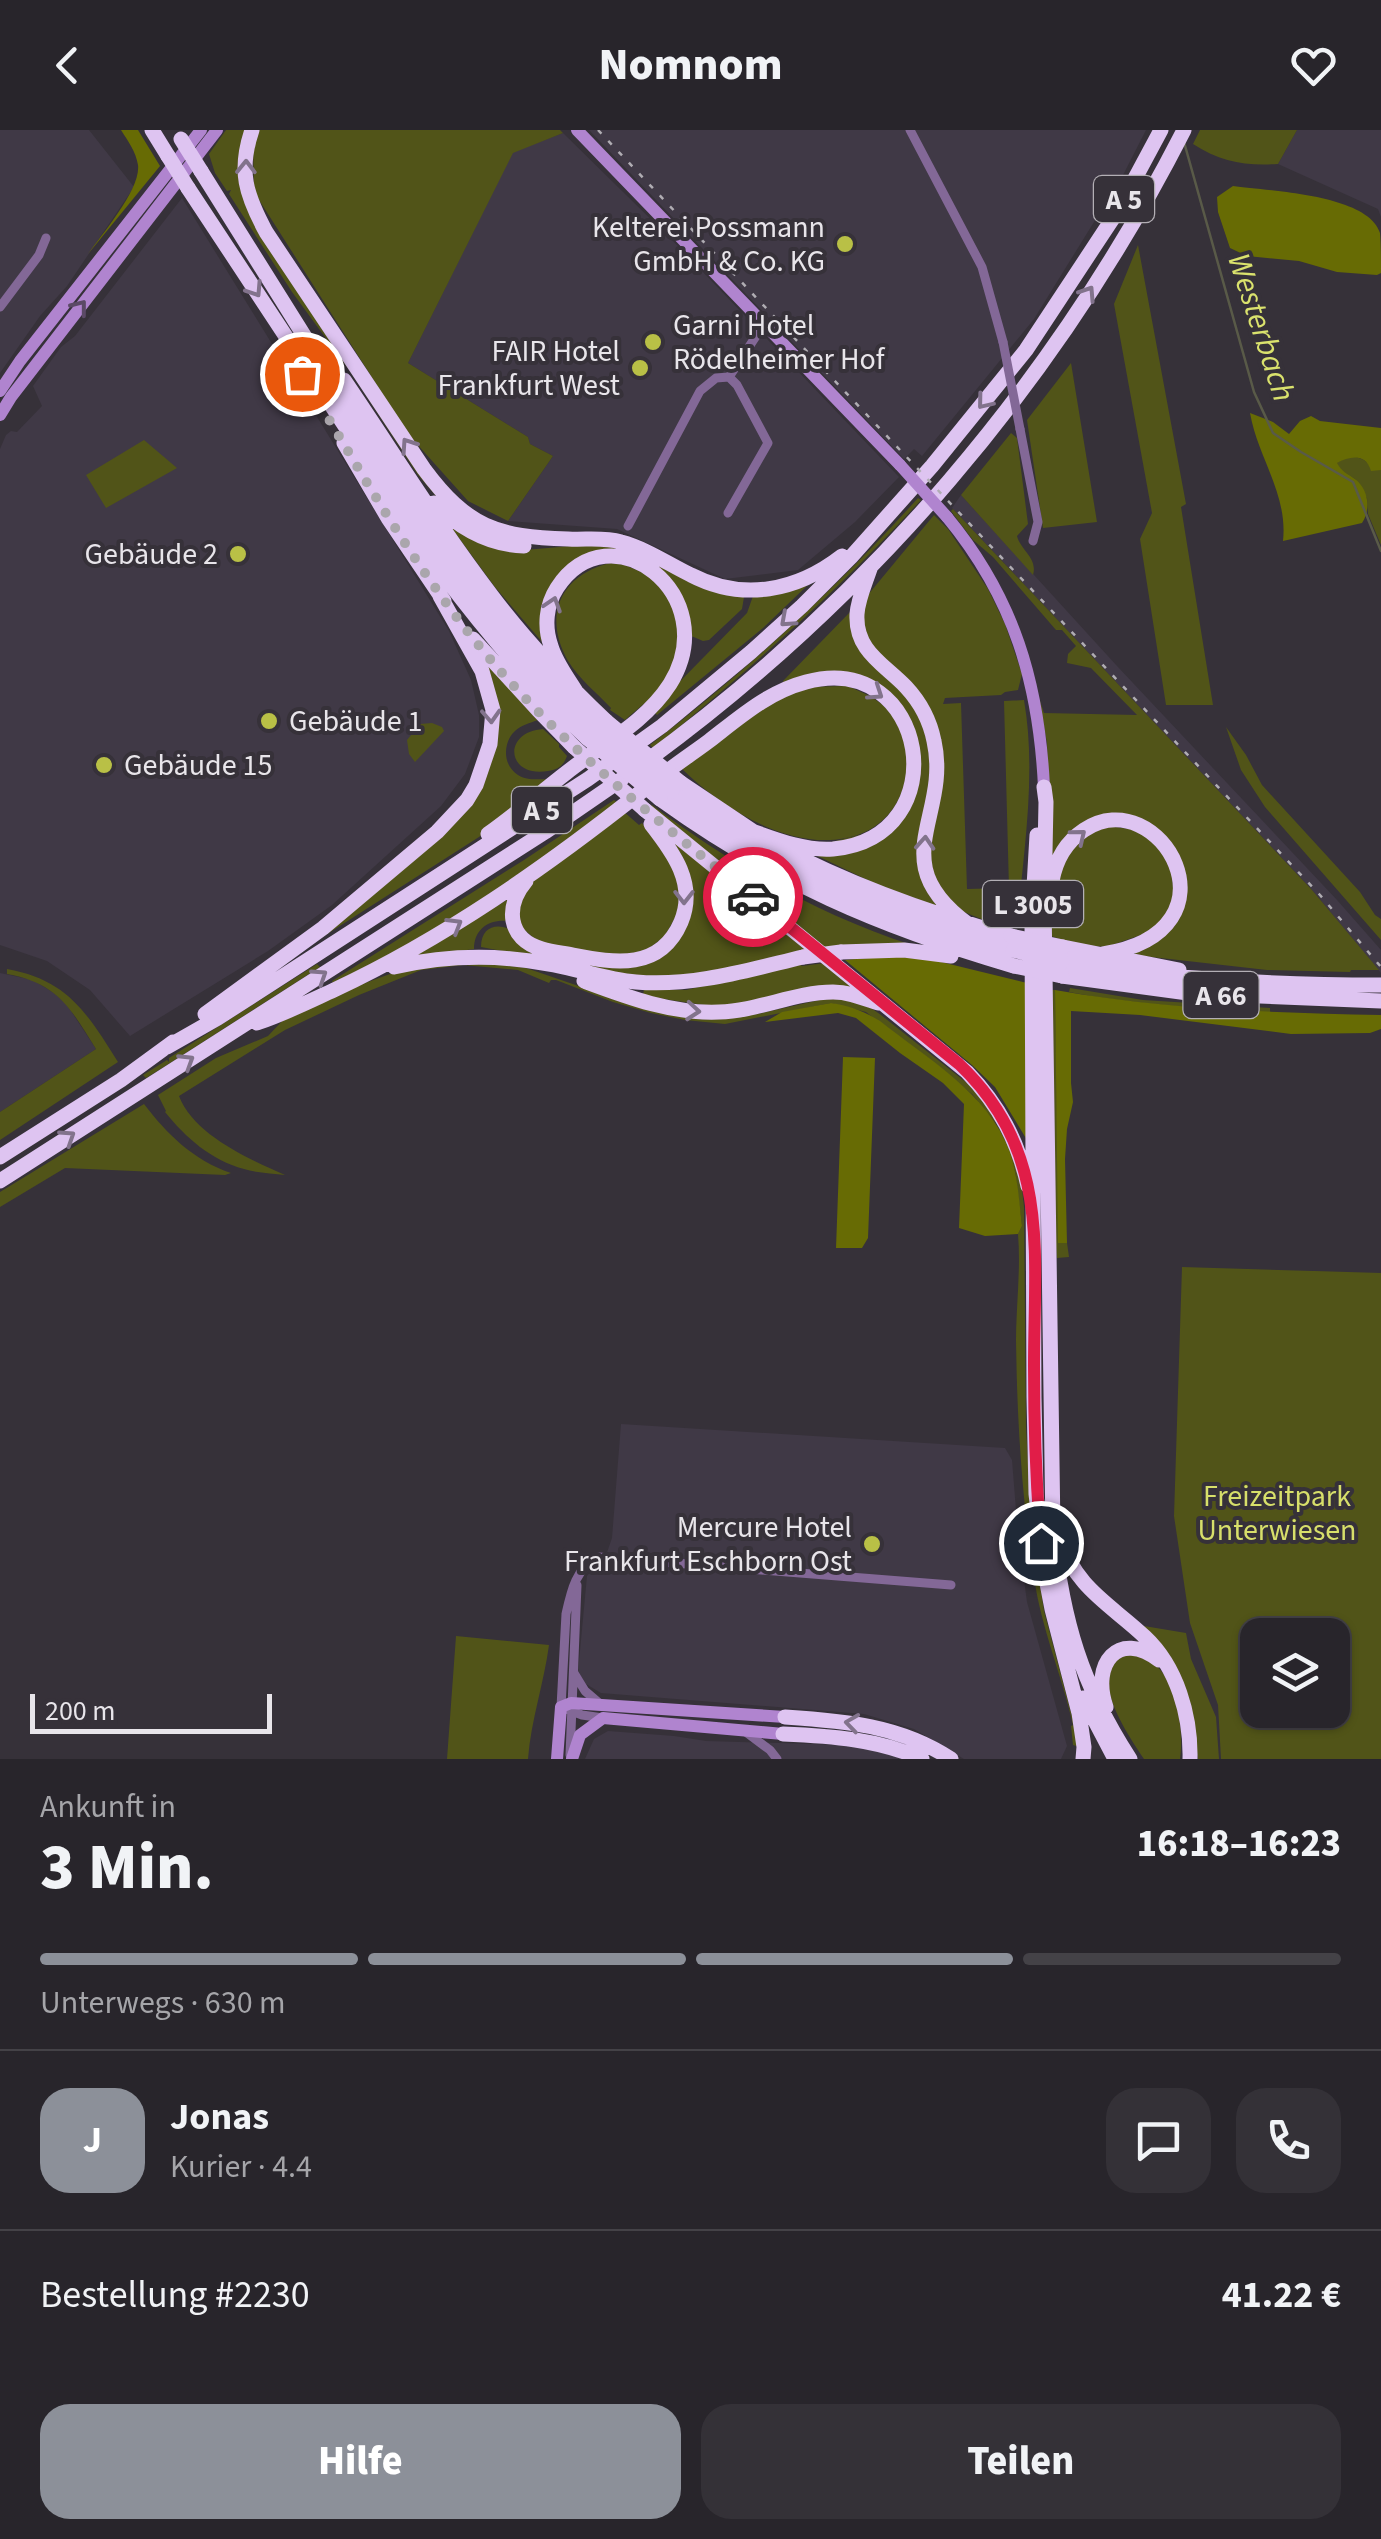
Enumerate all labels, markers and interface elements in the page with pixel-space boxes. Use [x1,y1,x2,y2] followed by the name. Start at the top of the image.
[599,33,782,97] text: Nomnom
[40,38,95,93] icon: back
[1286,38,1341,93] icon: heart
[235,159,257,174] one-way arrow
[1094,176,1154,222] road number: A 5
[592,206,825,283] place label: Kelterei Possmann GmbH & Co. KG
[834,233,856,255] marker: Kelterei Possmann GmbH & Co. KG
[1215,247,1307,407] water label: Westerbach
[242,279,261,297] one-way arrow
[1076,286,1095,304] one-way arrow
[69,300,86,318] one-way arrow
[673,304,886,381] place label: Garni Hotel Rödelheimer Hof
[438,330,620,407] place label: FAIR Hotel Frankfurt West
[642,331,664,353] marker: Garni Hotel Rödelheimer Hof
[260,332,345,417] pin
[275,347,330,402] icon: bag
[629,357,651,379] marker: FAIR Hotel Frankfurt West
[978,390,996,408] one-way arrow
[401,437,420,455] one-way arrow
[85,533,218,576] place label: Gebäude 2
[227,543,249,565] marker: Gebäude 2
[541,596,562,613] one-way arrow
[780,608,799,626] one-way arrow
[866,681,884,700] one-way arrow
[289,700,422,743] place label: Gebäude 1
[480,708,501,724] one-way arrow
[258,710,280,732] marker: Gebäude 1
[124,744,272,787] place label: Gebäude 15
[93,754,115,776] marker: Gebäude 15
[512,787,572,833] road number: A 5
[1068,830,1086,848] one-way arrow
[914,835,935,851] one-way arrow
[703,847,803,947] courier
[726,870,781,925] icon: car
[983,881,1083,927] road number: L 3005
[673,890,695,905] one-way arrow
[444,918,462,937] one-way arrow
[310,969,328,988] one-way arrow
[1184,972,1258,1018] road number: A 66
[686,1000,702,1021] one-way arrow
[176,1054,194,1073] one-way arrow
[57,1131,75,1150] one-way arrow
[1197,1475,1357,1552] park label: Freizeitpark Unterwiesen
[999,1501,1084,1586] pin
[564,1506,852,1583] place label: Mercure Hotel Frankfurt Eschborn Ost
[1014,1516,1069,1571] icon: home
[861,1533,883,1555] marker: Mercure Hotel Frankfurt Eschborn Ost
[1240,1618,1350,1728] map controls
[1240,1618,1350,1728] button: layers
[30,1689,272,1734] scale bar
[45,1691,116,1731] text: 200 m
[843,1713,859,1734] one-way arrow
[40,1784,176,1830] text: Ankunft in
[1137,1817,1341,1871] text: 16:18–16:23
[40,1821,214,1914] text: 3 Min.
[40,1980,286,2026] text: Unterwegs · 630 m
[1106,2088,1211,2193] button: chat
[1236,2088,1341,2193] button: phone
[170,2090,269,2144] text: Jonas
[83,2113,102,2167] text: J
[170,2144,312,2190] text: Kurier · 4.4
[40,2268,310,2322] text: Bestellung #2230
[1222,2268,1341,2322] text: 41.22 €
[40,2404,681,2519] button: Hilfe
[701,2404,1341,2519] button: Teilen

